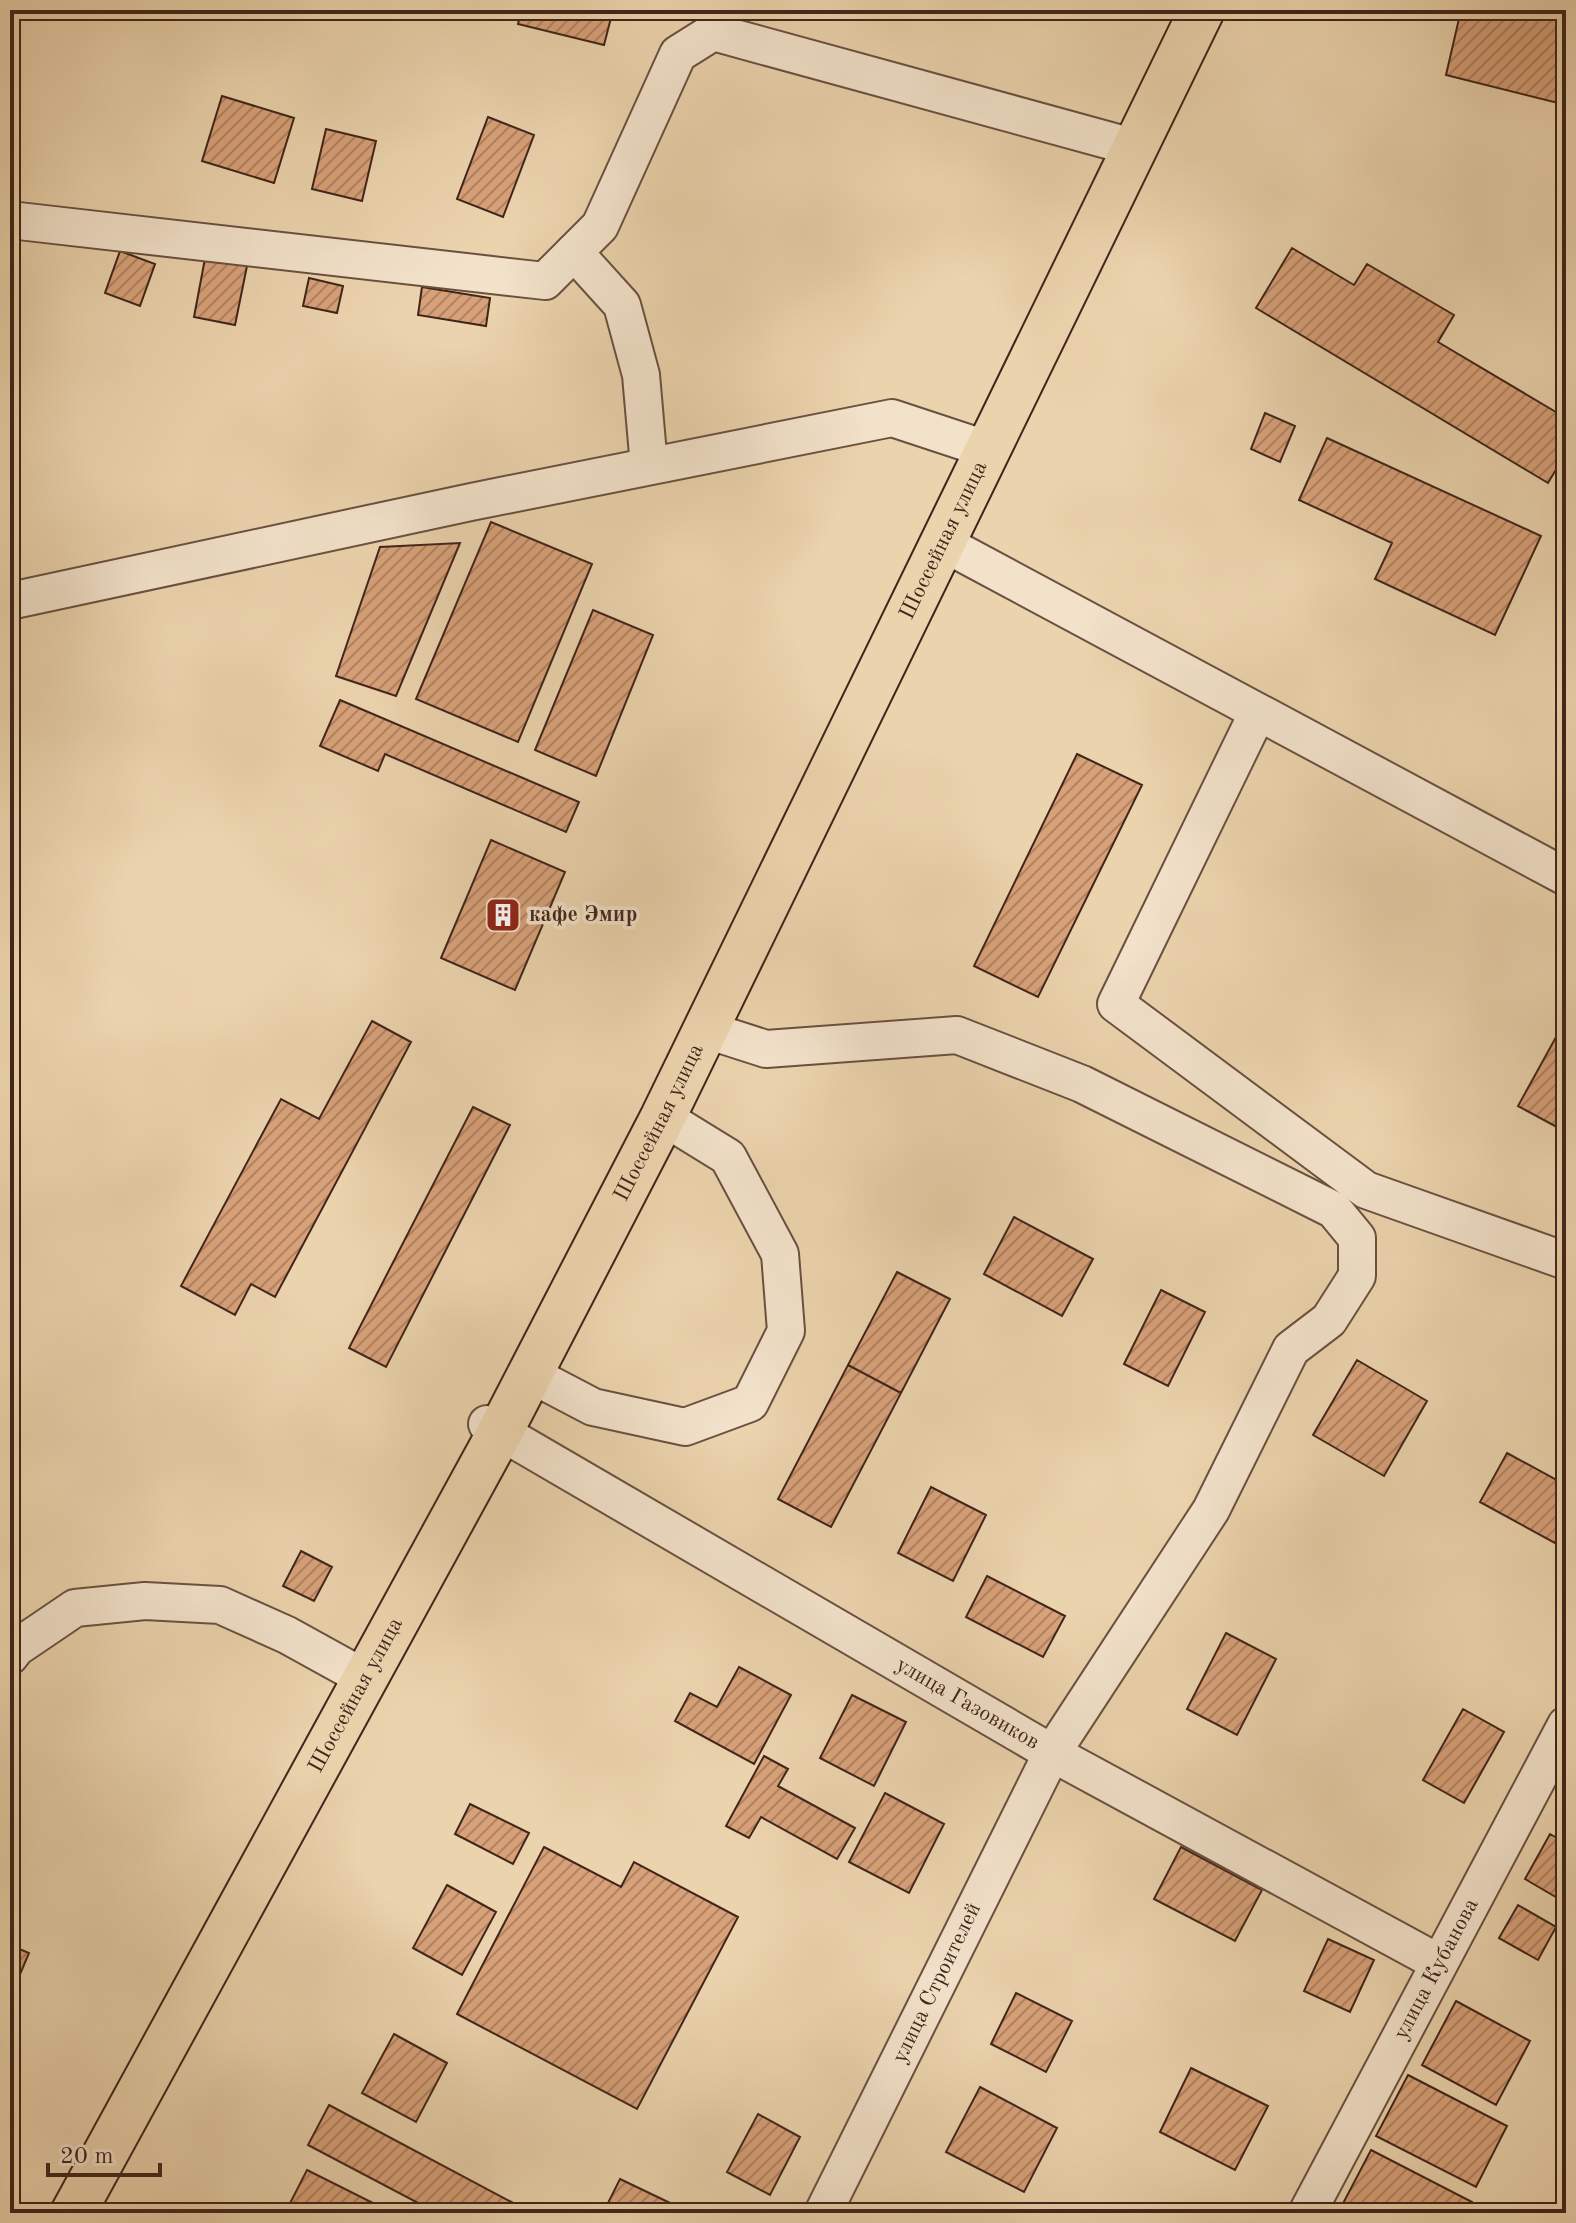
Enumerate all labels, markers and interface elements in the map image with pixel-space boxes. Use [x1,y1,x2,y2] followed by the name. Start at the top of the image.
[896,458,992,623] street label: Шоссейная улица
[484,896,522,934] building icon: кафе Эмир
[529,904,637,927] place label: кафе Эмир
[610,1040,708,1205] street label: Шоссейная улица
[305,1614,407,1777] street label: Шоссейная улица
[892,1654,1043,1754] street label: улица Газовиков
[1390,1895,1483,2043] street label: улица Кубанова
[889,1899,985,2067] street label: улица Строителей
[48,2127,160,2177] scale bar
[60,2145,114,2169] text: 20 m

